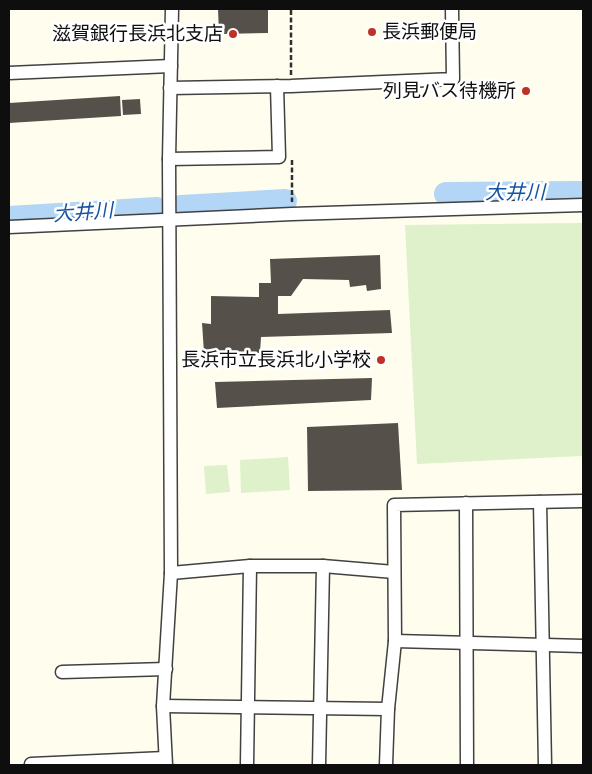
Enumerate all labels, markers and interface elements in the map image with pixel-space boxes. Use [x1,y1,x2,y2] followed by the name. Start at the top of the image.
[382,18,477,47] place label: 長浜郵便局
[52,20,223,49] place label: 滋賀銀行長浜北支店
[366,26,378,38] marker: 長浜郵便局
[227,28,239,40] marker: 滋賀銀行長浜北支店
[383,77,516,106] place label: 列見バス待機所
[520,85,532,97] marker: 列見バス待機所
[485,178,547,208] water label: 大井川
[52,196,116,230] water label: 大井川
[181,346,371,375] place label: 長浜市立長浜北小学校
[375,354,387,366] marker: 長浜市立長浜北小学校

